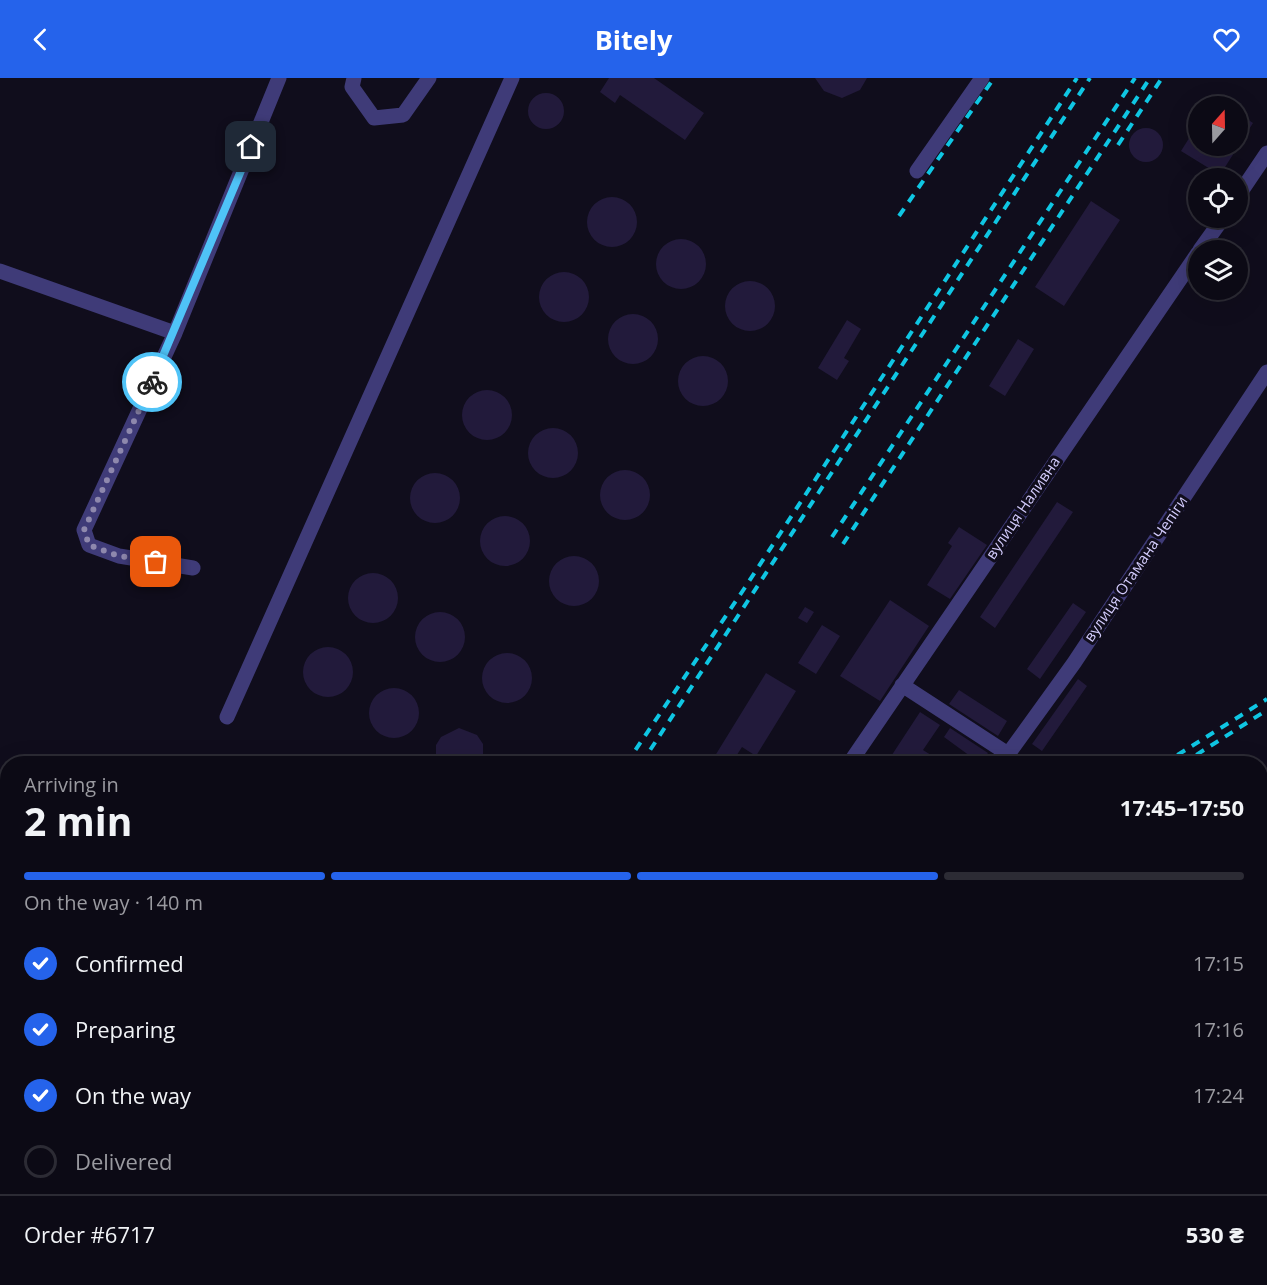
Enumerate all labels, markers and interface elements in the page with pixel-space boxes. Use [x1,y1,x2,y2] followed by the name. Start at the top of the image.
[595,21,672,58] text: Bitely
[24,23,57,56] icon: back
[1210,23,1243,56] icon: heart
[1188,96,1248,156] north arrow
[1188,96,1248,300] map controls
[225,121,276,172] pin
[234,130,267,163] icon: home
[1188,168,1248,228] button: locate
[1188,240,1248,300] button: layers
[122,352,182,412] courier
[136,366,169,399] icon: bike
[980,452,1064,563] street label: вулиця Наливна
[1079,492,1192,645] street label: вулиця Отамана Чепіги
[130,536,181,587] pin
[139,545,172,578] icon: bag
[24,771,119,798] text: Arriving in
[1120,792,1244,822] text: 17:45–17:50
[24,794,132,847] text: 2 min
[24,889,203,916] text: On the way · 140 m
[24,947,57,980] icon: check
[75,948,184,978] text: Confirmed
[1193,950,1244,977] text: 17:15
[24,1013,57,1046] icon: check
[75,1014,175,1044] text: Preparing
[1193,1016,1244,1043] text: 17:16
[24,1079,57,1112] icon: check
[75,1080,191,1110] text: On the way
[1193,1082,1244,1109] text: 17:24
[75,1146,173,1176] text: Delivered
[24,1219,155,1249] text: Order #6717
[1186,1219,1244,1249] text: 530 ₴

